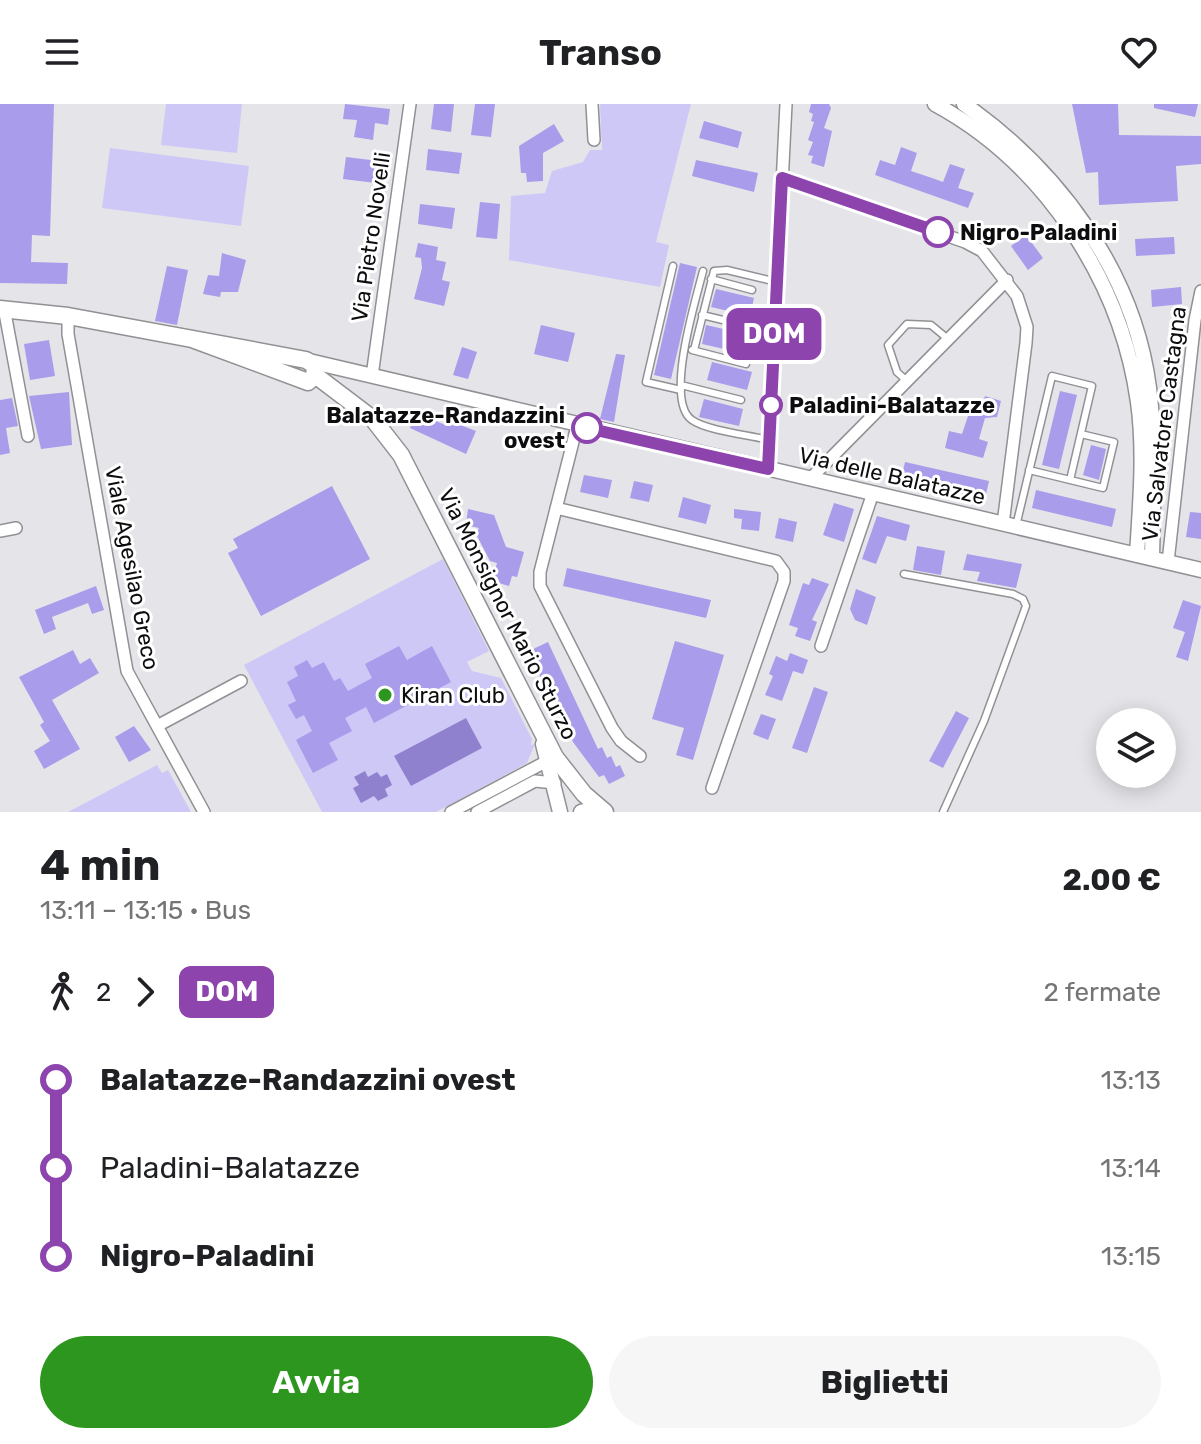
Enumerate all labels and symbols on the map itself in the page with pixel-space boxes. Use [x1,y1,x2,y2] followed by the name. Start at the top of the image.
[346,150,396,324] street label: Via Pietro Novelli
[923,217,953,247] marker: Nigro-Paladini
[960,219,1117,246] place label: Nigro-Paladini
[1136,305,1192,543] street label: Via Salvatore Castagna
[728,308,820,360] line badge: DOM
[789,392,995,419] place label: Paladini-Balatazze
[760,394,782,416] marker: Paladini-Balatazze
[326,402,565,454] place label: Balatazze-Randazzini ovest
[572,413,602,443] marker: Balatazze-Randazzini ovest
[796,441,988,511] street label: Via delle Balatazze
[99,464,165,672] street label: Viale Agesilao Greco
[433,484,583,744] street label: Via Monsignor Mario Sturzo
[401,682,505,709] place label: Kiran Club
[376,686,394,704] marker: Kiran Club

